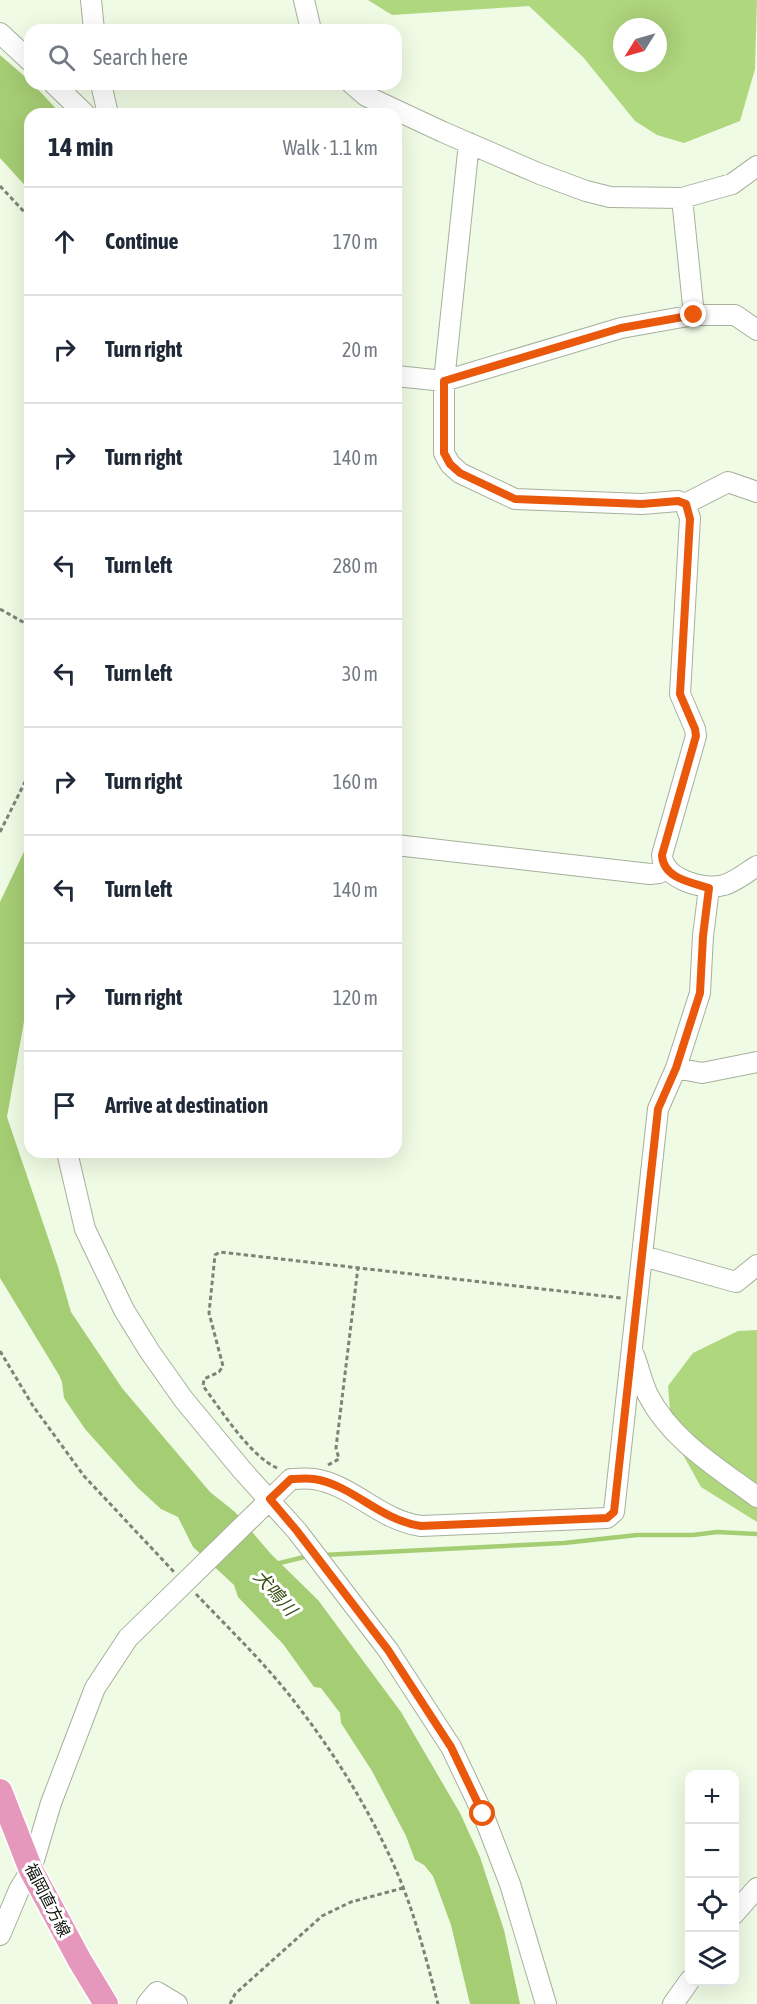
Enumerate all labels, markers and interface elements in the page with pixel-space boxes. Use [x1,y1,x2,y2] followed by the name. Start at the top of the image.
[613,18,667,72] north arrow
[24,24,402,90] search box
[45,41,78,74] icon: search
[93,44,188,70] text: Search here
[48,132,113,162] text: 14 min
[283,136,378,159] text: Walk · 1.1 km
[48,225,81,258] icon: ahead
[105,228,179,254] text: Continue
[333,230,378,253] text: 170 m
[680,301,706,327] route end
[48,333,81,366] icon: right
[105,336,182,362] text: Turn right
[342,338,378,361] text: 20 m
[48,441,81,474] icon: right
[105,444,182,470] text: Turn right
[333,446,378,469] text: 140 m
[48,549,81,582] icon: left
[105,552,172,578] text: Turn left
[333,554,378,577] text: 280 m
[48,657,81,690] icon: left
[105,660,172,686] text: Turn left
[342,662,378,685] text: 30 m
[48,765,81,798] icon: right
[105,768,182,794] text: Turn right
[333,770,378,793] text: 160 m
[48,873,81,906] icon: left
[105,876,172,902] text: Turn left
[333,878,378,901] text: 140 m
[48,981,81,1014] icon: right
[105,984,182,1010] text: Turn right
[333,986,378,1009] text: 120 m
[48,1089,81,1122] icon: arrive
[105,1092,268,1118] text: Arrive at destination
[250,1566,303,1621] water label: 犬鳴川
[685,1770,739,1986] map controls
[685,1770,739,1824] button: +
[469,1800,495,1826] route start
[685,1824,739,1878] button: −
[22,1860,74,1940] street label: 福岡直方線
[685,1878,739,1932] button: locate
[685,1932,739,1986] button: layers

